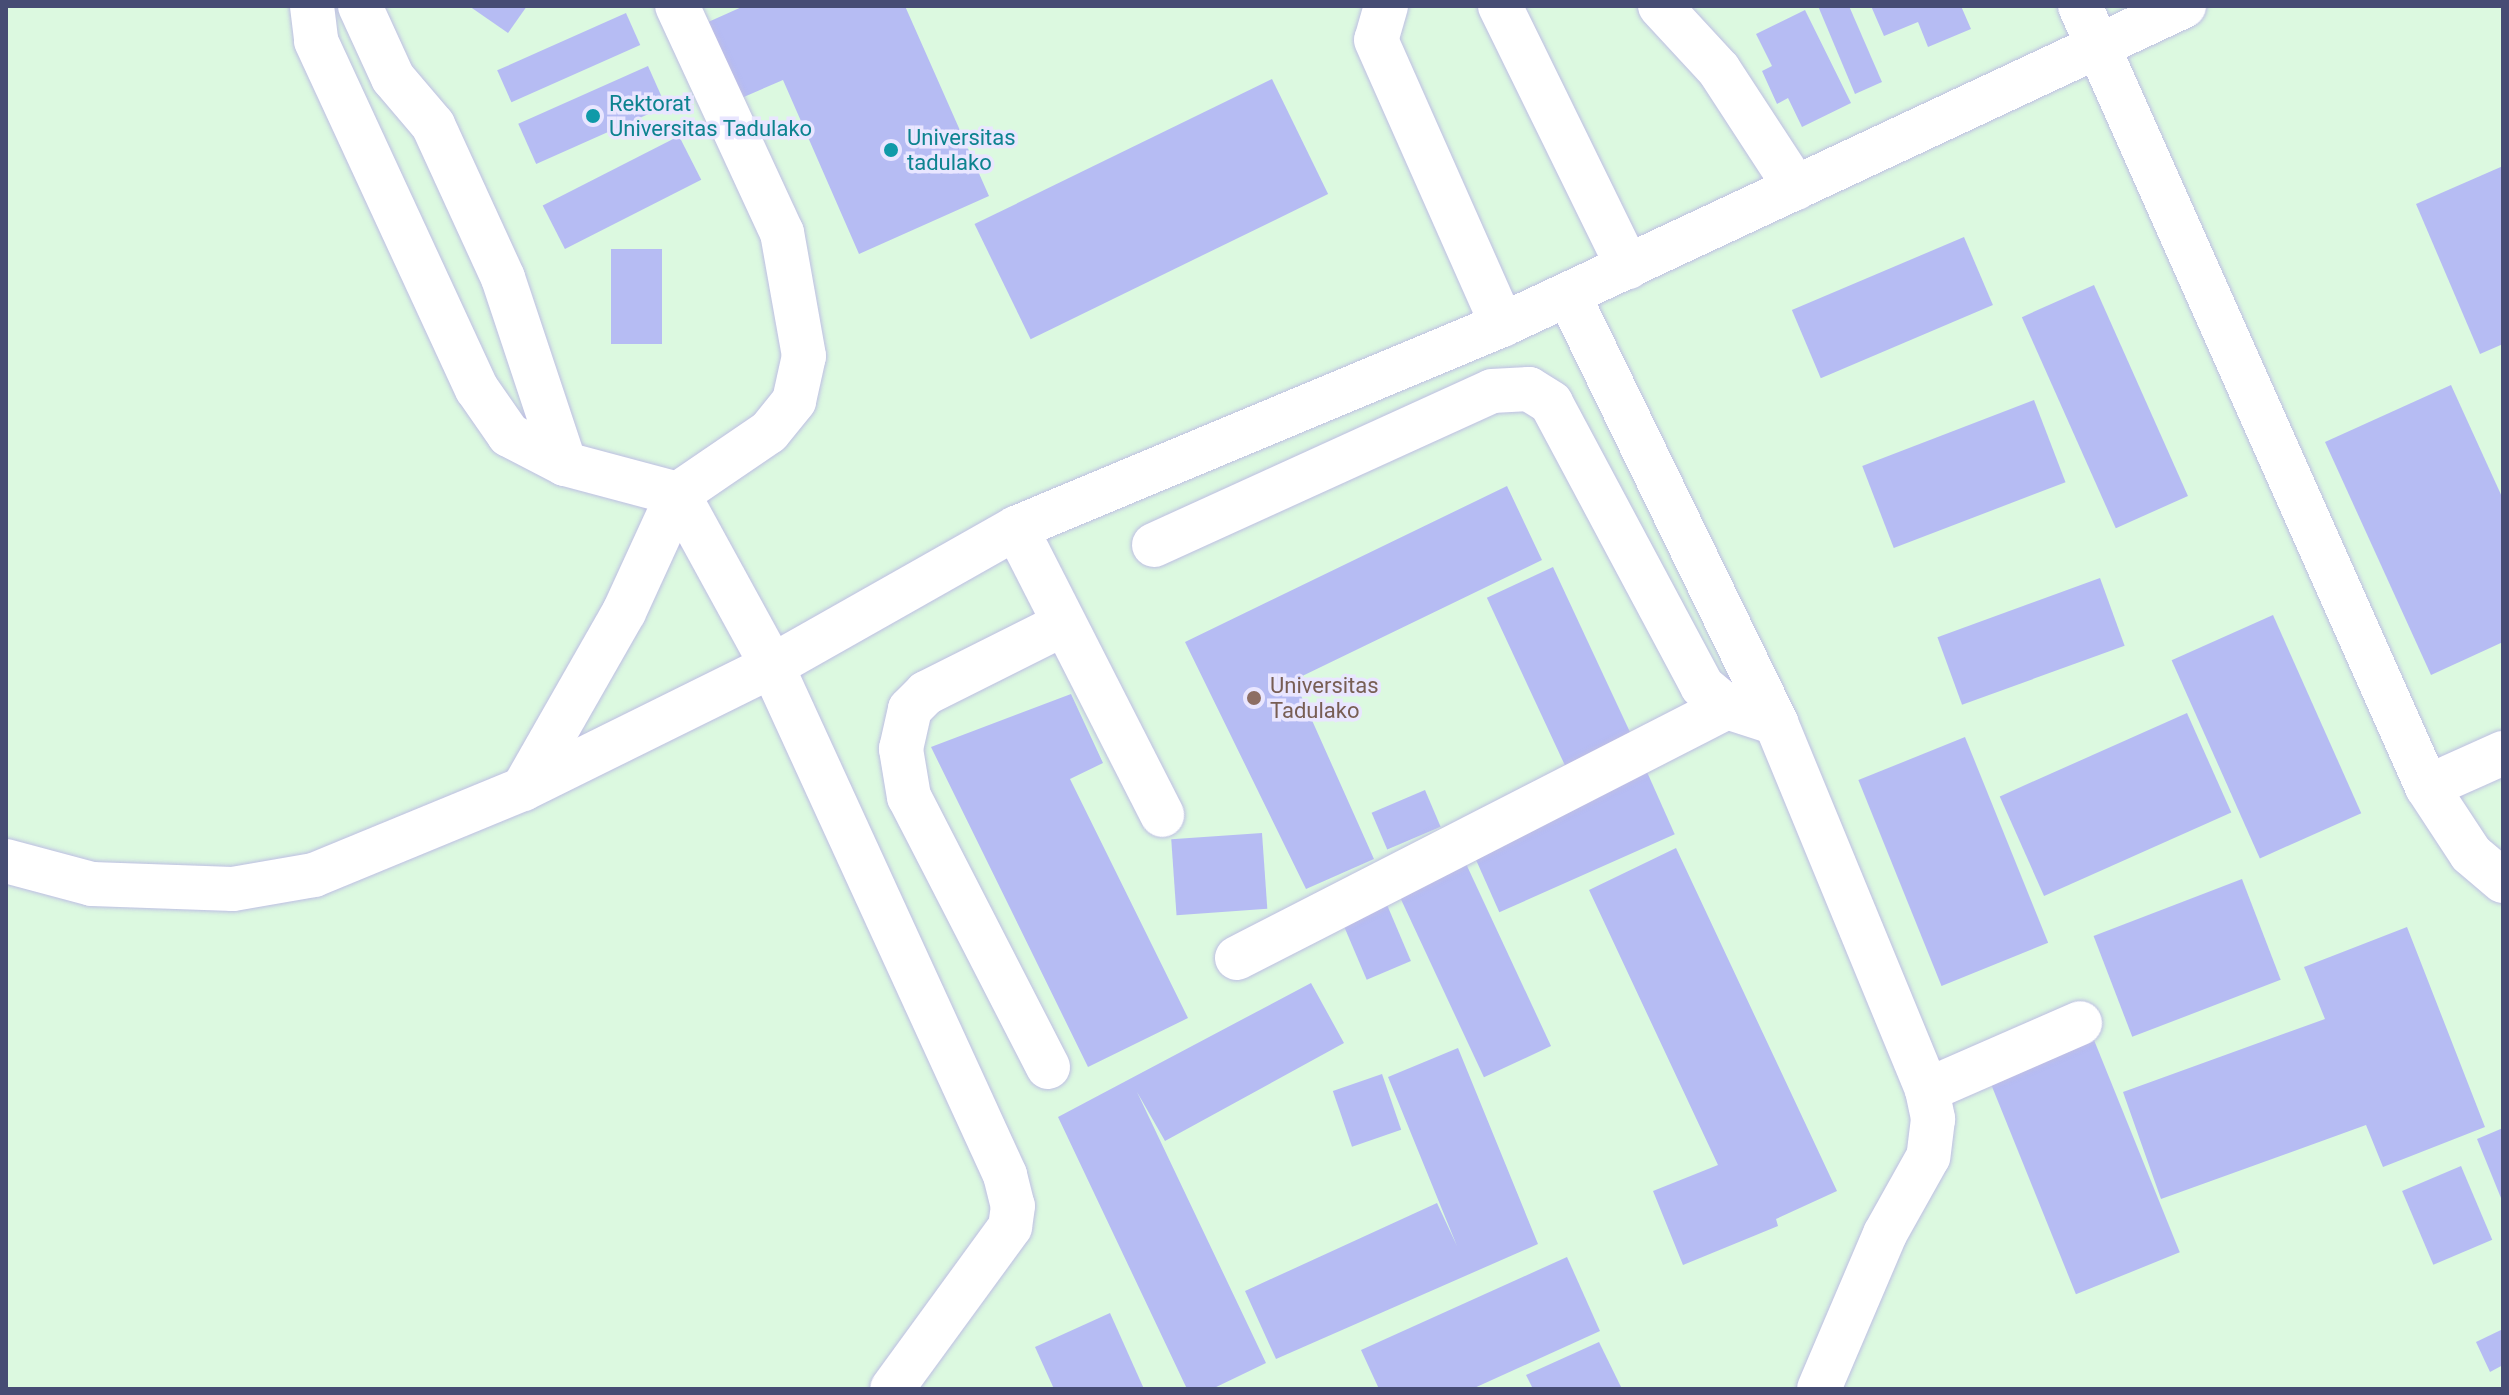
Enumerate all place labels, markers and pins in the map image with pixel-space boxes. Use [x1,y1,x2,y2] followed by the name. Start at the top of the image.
[609,90,813,142] place label: Rektorat Universitas Tadulako
[584,107,602,125] marker: Rektorat Universitas Tadulako
[907,124,1016,176] place label: Universitas tadulako
[882,141,900,159] marker: Universitas tadulako
[1270,672,1379,724] place label: Universitas Tadulako
[1245,689,1263,707] marker: Universitas Tadulako

